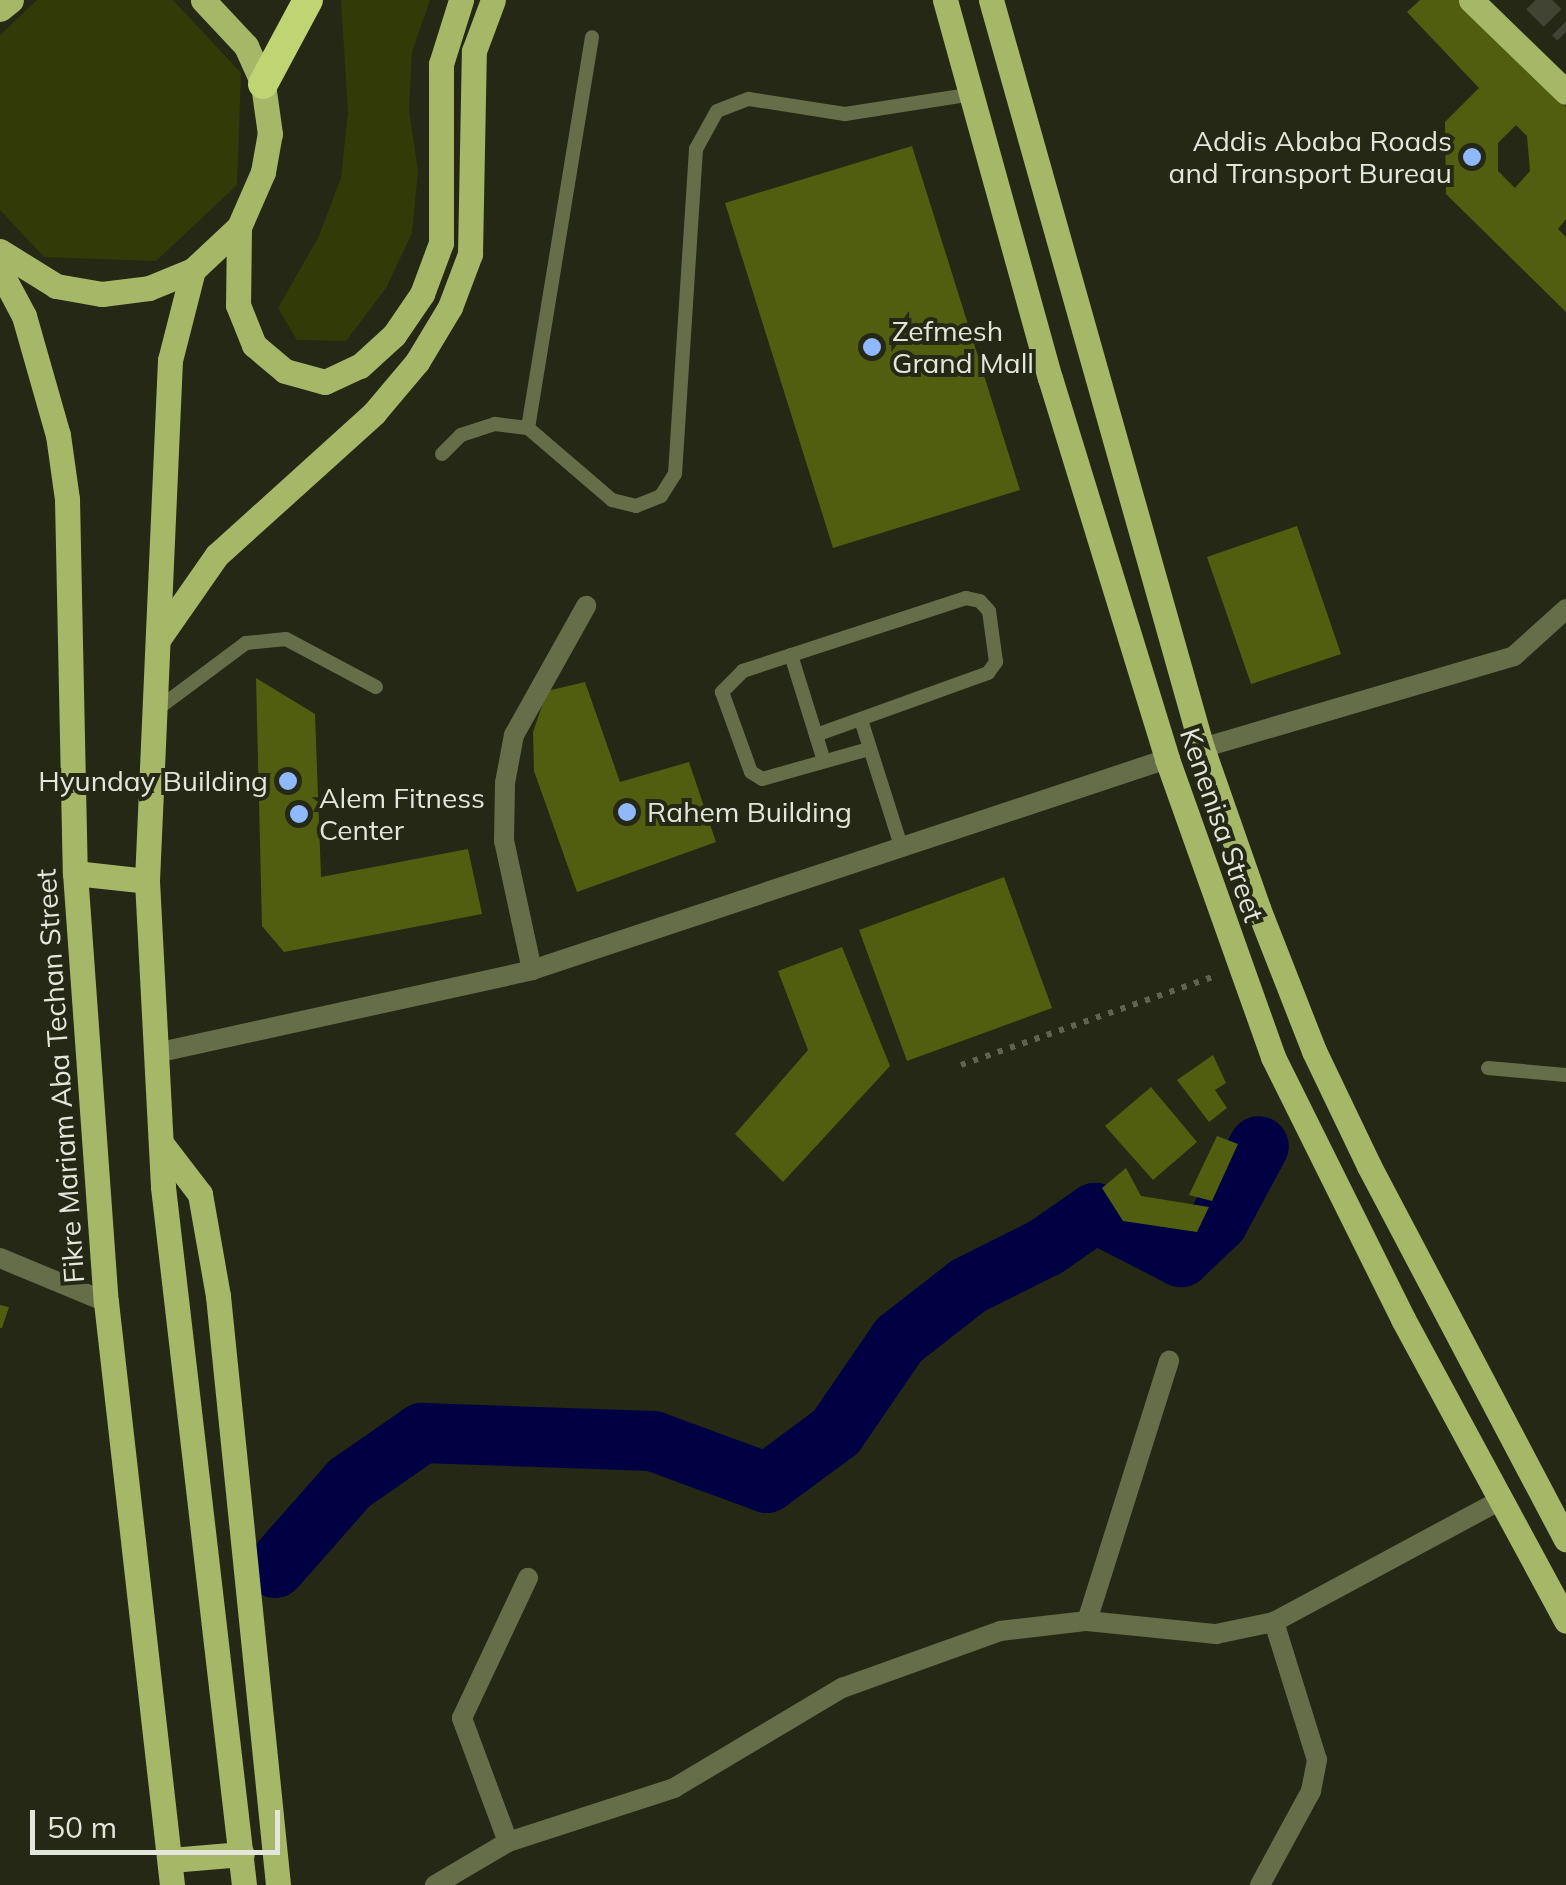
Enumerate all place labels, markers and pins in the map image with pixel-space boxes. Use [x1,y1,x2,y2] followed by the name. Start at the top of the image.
[1169,124,1452,190] place label: Addis Ababa Roads and Transport Bureau
[1461,146,1483,168] marker: Addis Ababa Roads and Transport Bureau
[892,314,1034,380] place label: Zefmesh Grand Mall
[861,336,883,358] marker: Zefmesh Grand Mall
[38,764,268,798] place label: Hyunday Building
[277,770,299,792] marker: Hyunday Building
[319,781,485,847] place label: Alem Fitness Center
[647,795,852,829] place label: Rahem Building
[616,801,638,823] marker: Rahem Building
[288,803,310,825] marker: Alem Fitness Center

